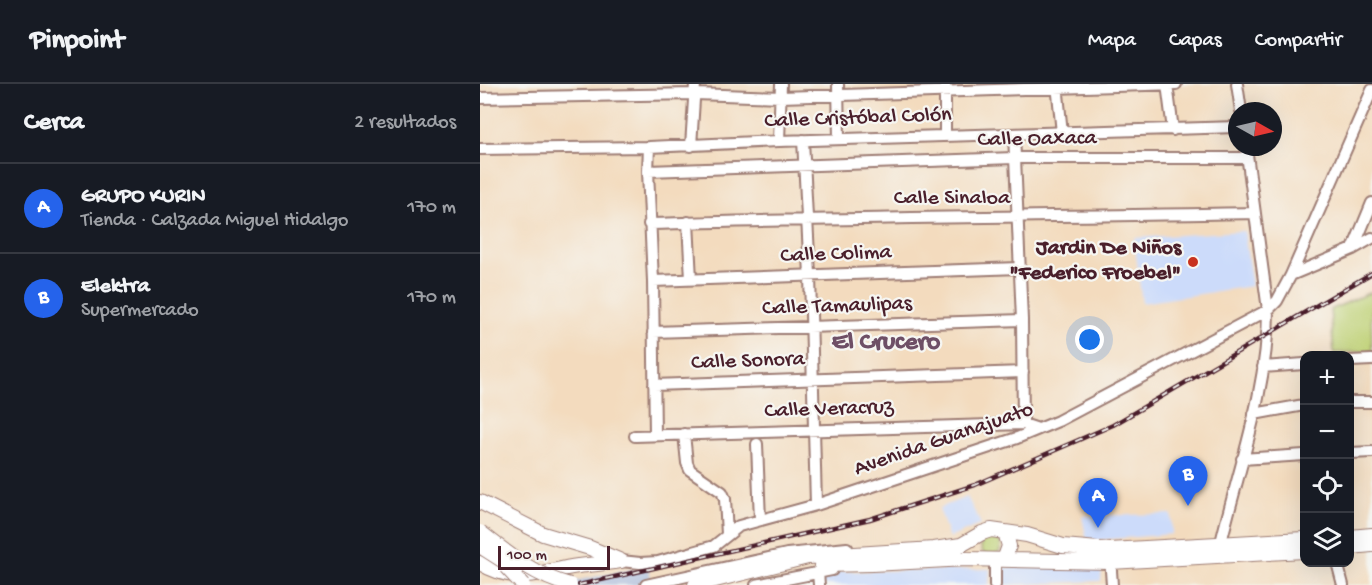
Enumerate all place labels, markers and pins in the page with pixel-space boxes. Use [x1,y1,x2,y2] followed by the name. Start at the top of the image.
[1010,236,1183,287] place label: Jardin De Niños "Federico Froebel"
[1186,255,1200,269] marker: Jardin De Niños "Federico Froebel"
[1168,456,1208,506] pin: B
[1078,478,1118,528] pin: A

